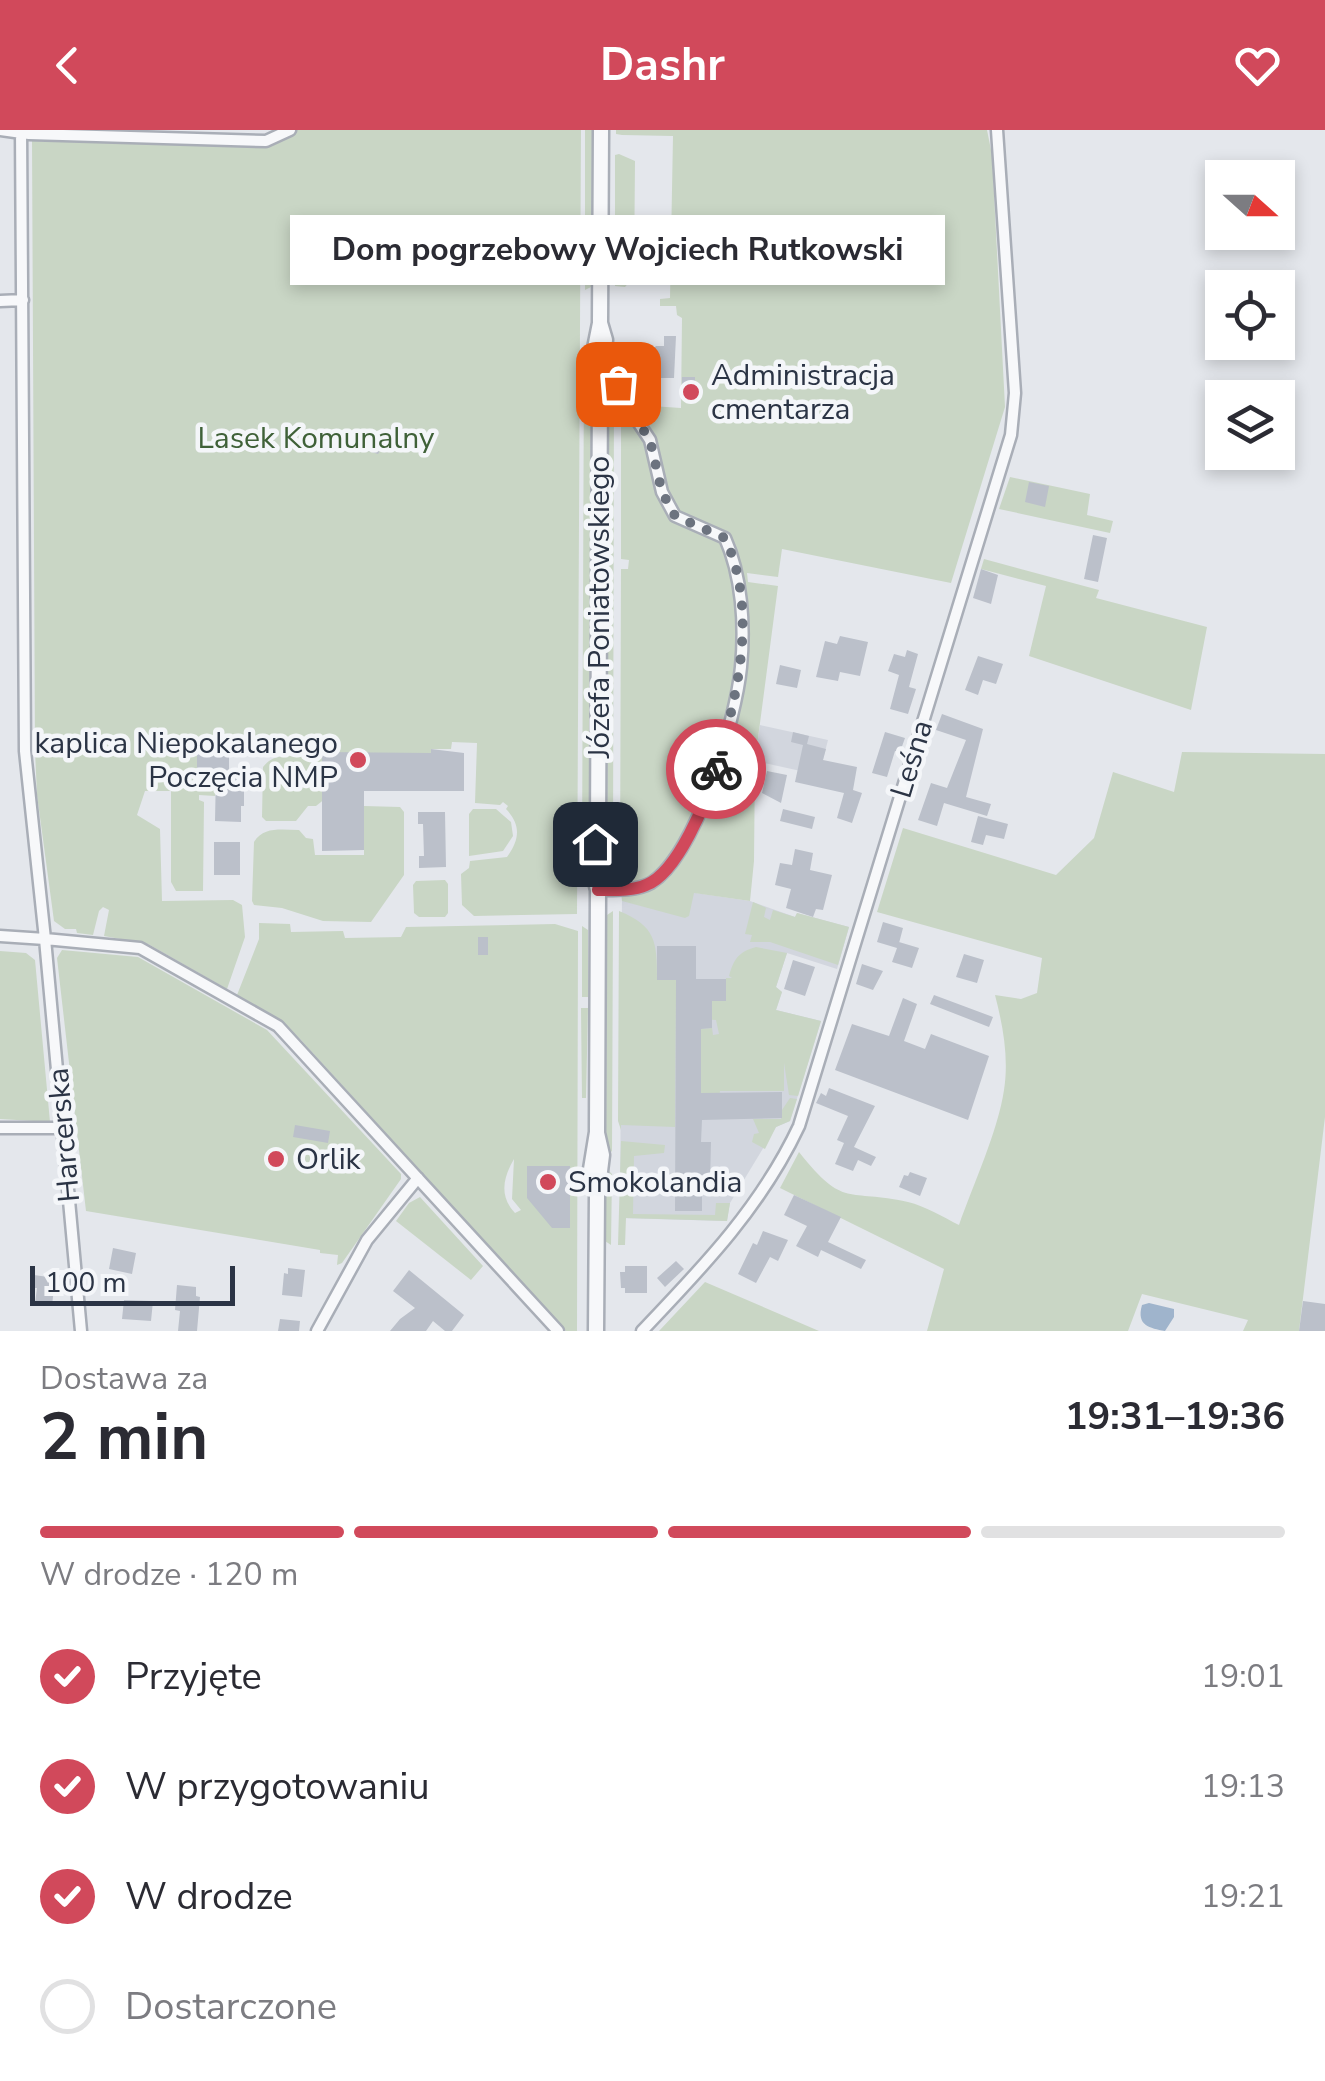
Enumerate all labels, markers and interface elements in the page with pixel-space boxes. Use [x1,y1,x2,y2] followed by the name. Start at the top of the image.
[600,35,725,96] text: Dashr
[40,38,95,93] icon: back
[1230,38,1285,93] icon: heart
[1205,160,1295,250] north arrow
[1205,160,1295,470] map controls
[290,214,946,284] callout: Dom pogrzebowy Wojciech Rutkowski
[332,228,903,271] text: Dom pogrzebowy Wojciech Rutkowski
[1205,270,1295,360] button: locate
[576,342,661,427] pin
[711,355,895,430] place label: Administracja cmentarza
[591,357,646,412] icon: bag
[1205,380,1295,470] button: layers
[680,381,702,403] marker: Administracja cmentarza
[197,418,435,459] park label: Lasek Komunalny
[579,456,620,759] street label: Józefa Poniatowskiego
[881,715,943,803] street label: Leśna
[666,719,766,819] courier
[34,723,338,798] place label: kaplica Niepokalanego Poczęcia NMP
[689,742,744,797] icon: bike
[347,749,369,771] marker: kaplica Niepokalanego Poczęcia NMP
[553,802,638,887] pin
[568,817,623,872] icon: home
[38,1066,90,1204] street label: Harcerska
[296,1139,362,1180] place label: Orlik
[265,1148,287,1170] marker: Orlik
[568,1162,742,1203] place label: Smokolandia
[537,1171,559,1193] marker: Smokolandia
[30,1261,235,1306] scale bar
[45,1264,127,1302] text: 100 m
[40,1357,208,1400] text: Dostawa za
[1065,1391,1285,1442] text: 19:31–19:36
[40,1393,208,1482] text: 2 min
[40,1553,298,1596] text: W drodze · 120 m
[40,1649,95,1704] icon: check
[125,1651,262,1702] text: Przyjęte
[1201,1655,1285,1698] text: 19:01
[40,1759,95,1814] icon: check
[125,1761,430,1812] text: W przygotowaniu
[1201,1765,1285,1808] text: 19:13
[40,1869,95,1924] icon: check
[125,1871,293,1922] text: W drodze
[1201,1875,1285,1918] text: 19:21
[125,1981,337,2032] text: Dostarczone

